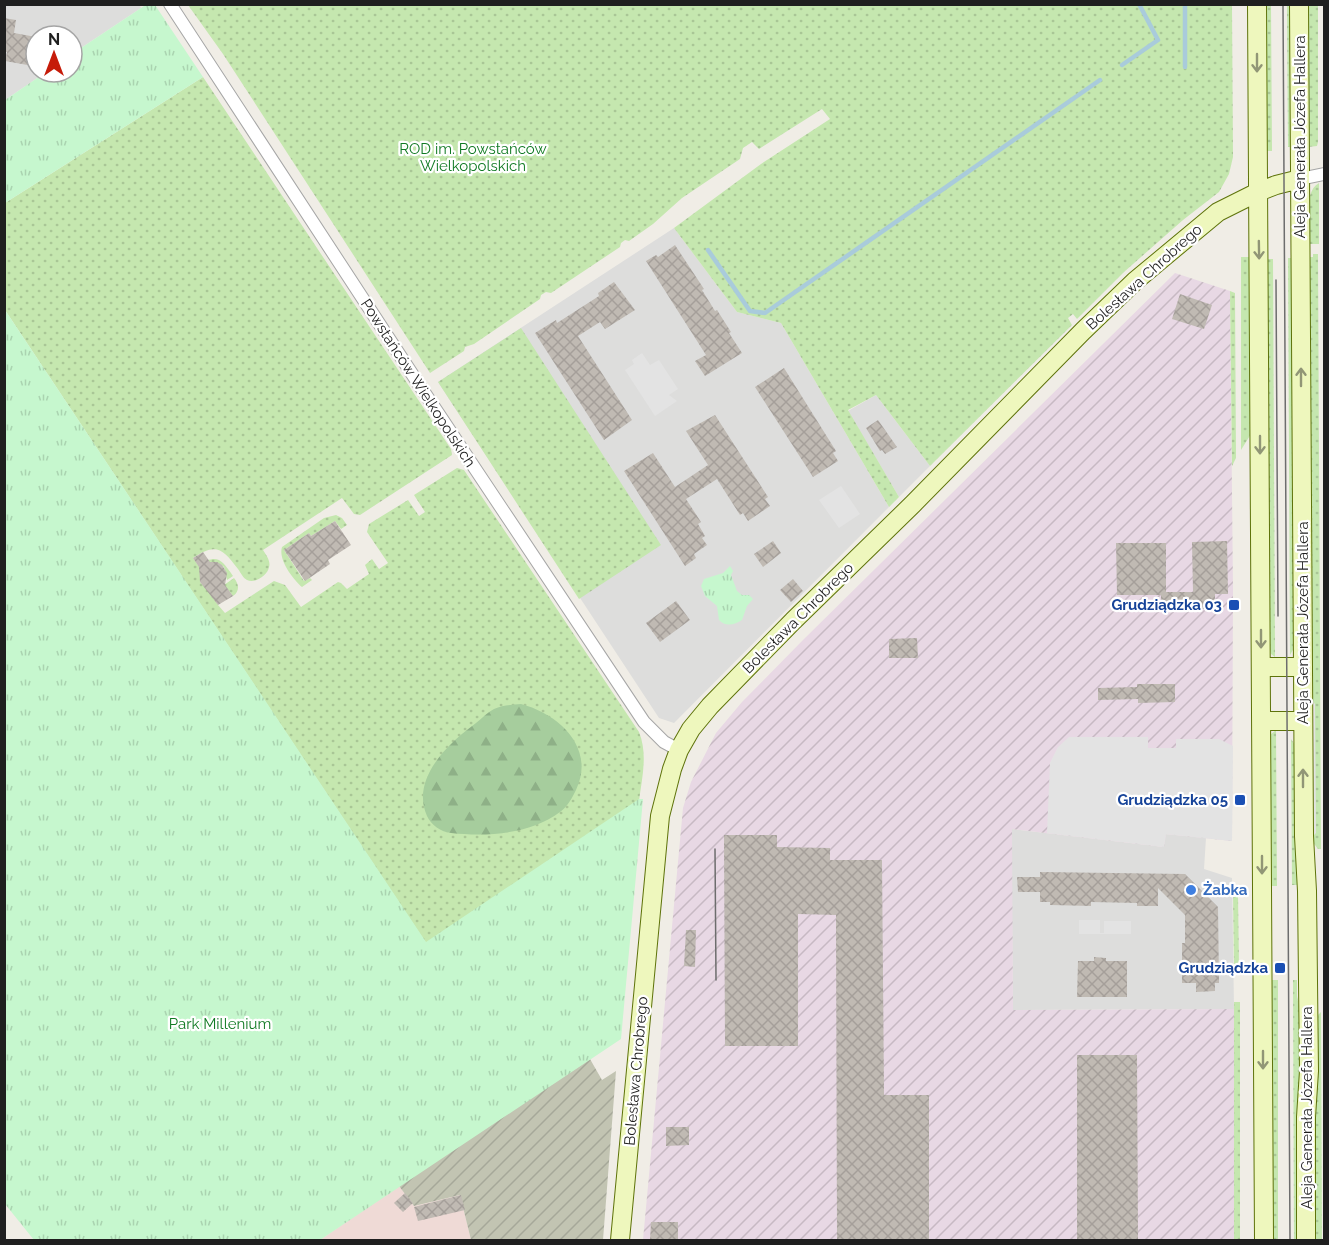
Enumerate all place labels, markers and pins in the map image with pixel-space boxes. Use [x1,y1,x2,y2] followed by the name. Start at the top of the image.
[1111,596,1222,614] place label: Grudziądzka 03
[1227,598,1241,612] marker: Grudziądzka 03
[1117,791,1228,809] place label: Grudziądzka 05
[1233,793,1247,807] marker: Grudziądzka 05
[1203,881,1248,899] place label: Żabka
[1184,883,1198,897] marker: Żabka
[1179,959,1268,977] place label: Grudziądzka
[1273,961,1287,975] marker: Grudziądzka

